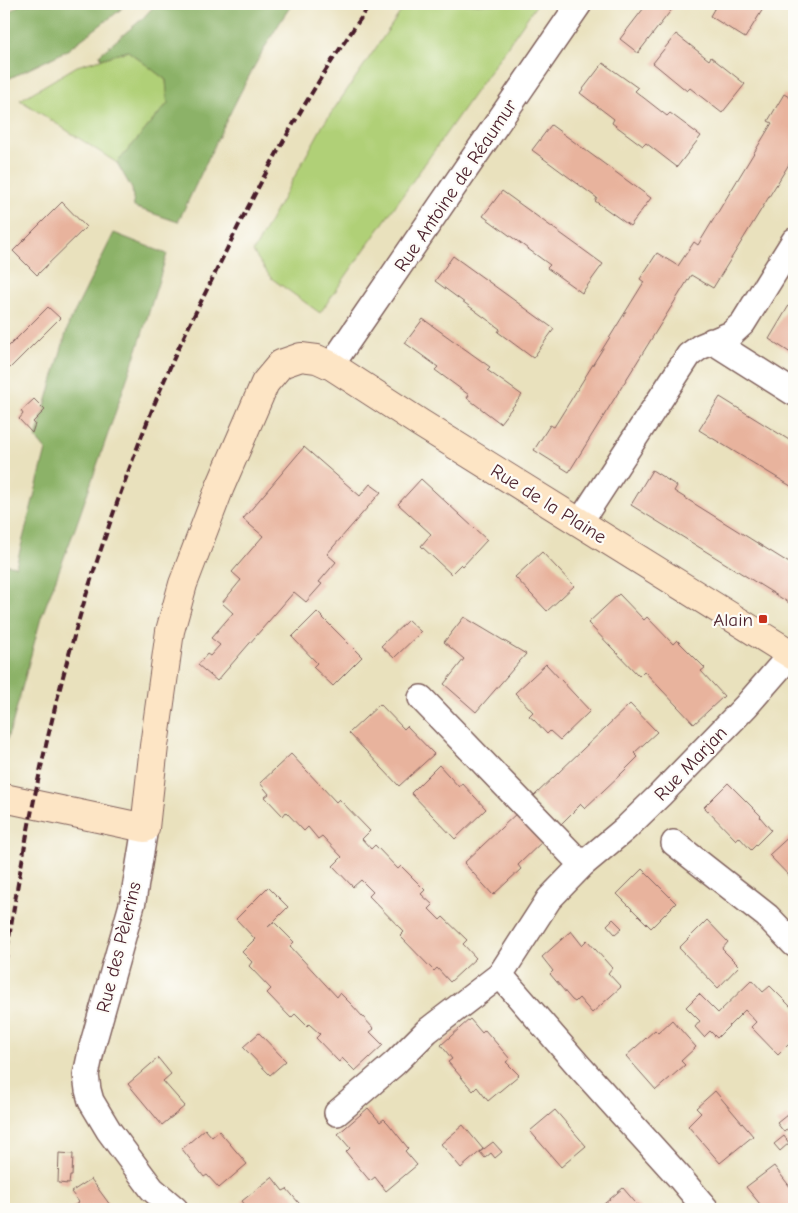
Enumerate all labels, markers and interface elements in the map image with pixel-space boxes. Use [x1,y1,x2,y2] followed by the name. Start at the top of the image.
[390,95,522,276] street label: Rue Antoine de Réaumur
[487,460,610,548] street label: Rue de la Plaine
[713,609,753,631] place label: Alain
[757,613,769,625] marker: Alain
[650,722,732,805] street label: Rue Marjan
[92,879,146,1015] street label: Rue des Pèlerins

